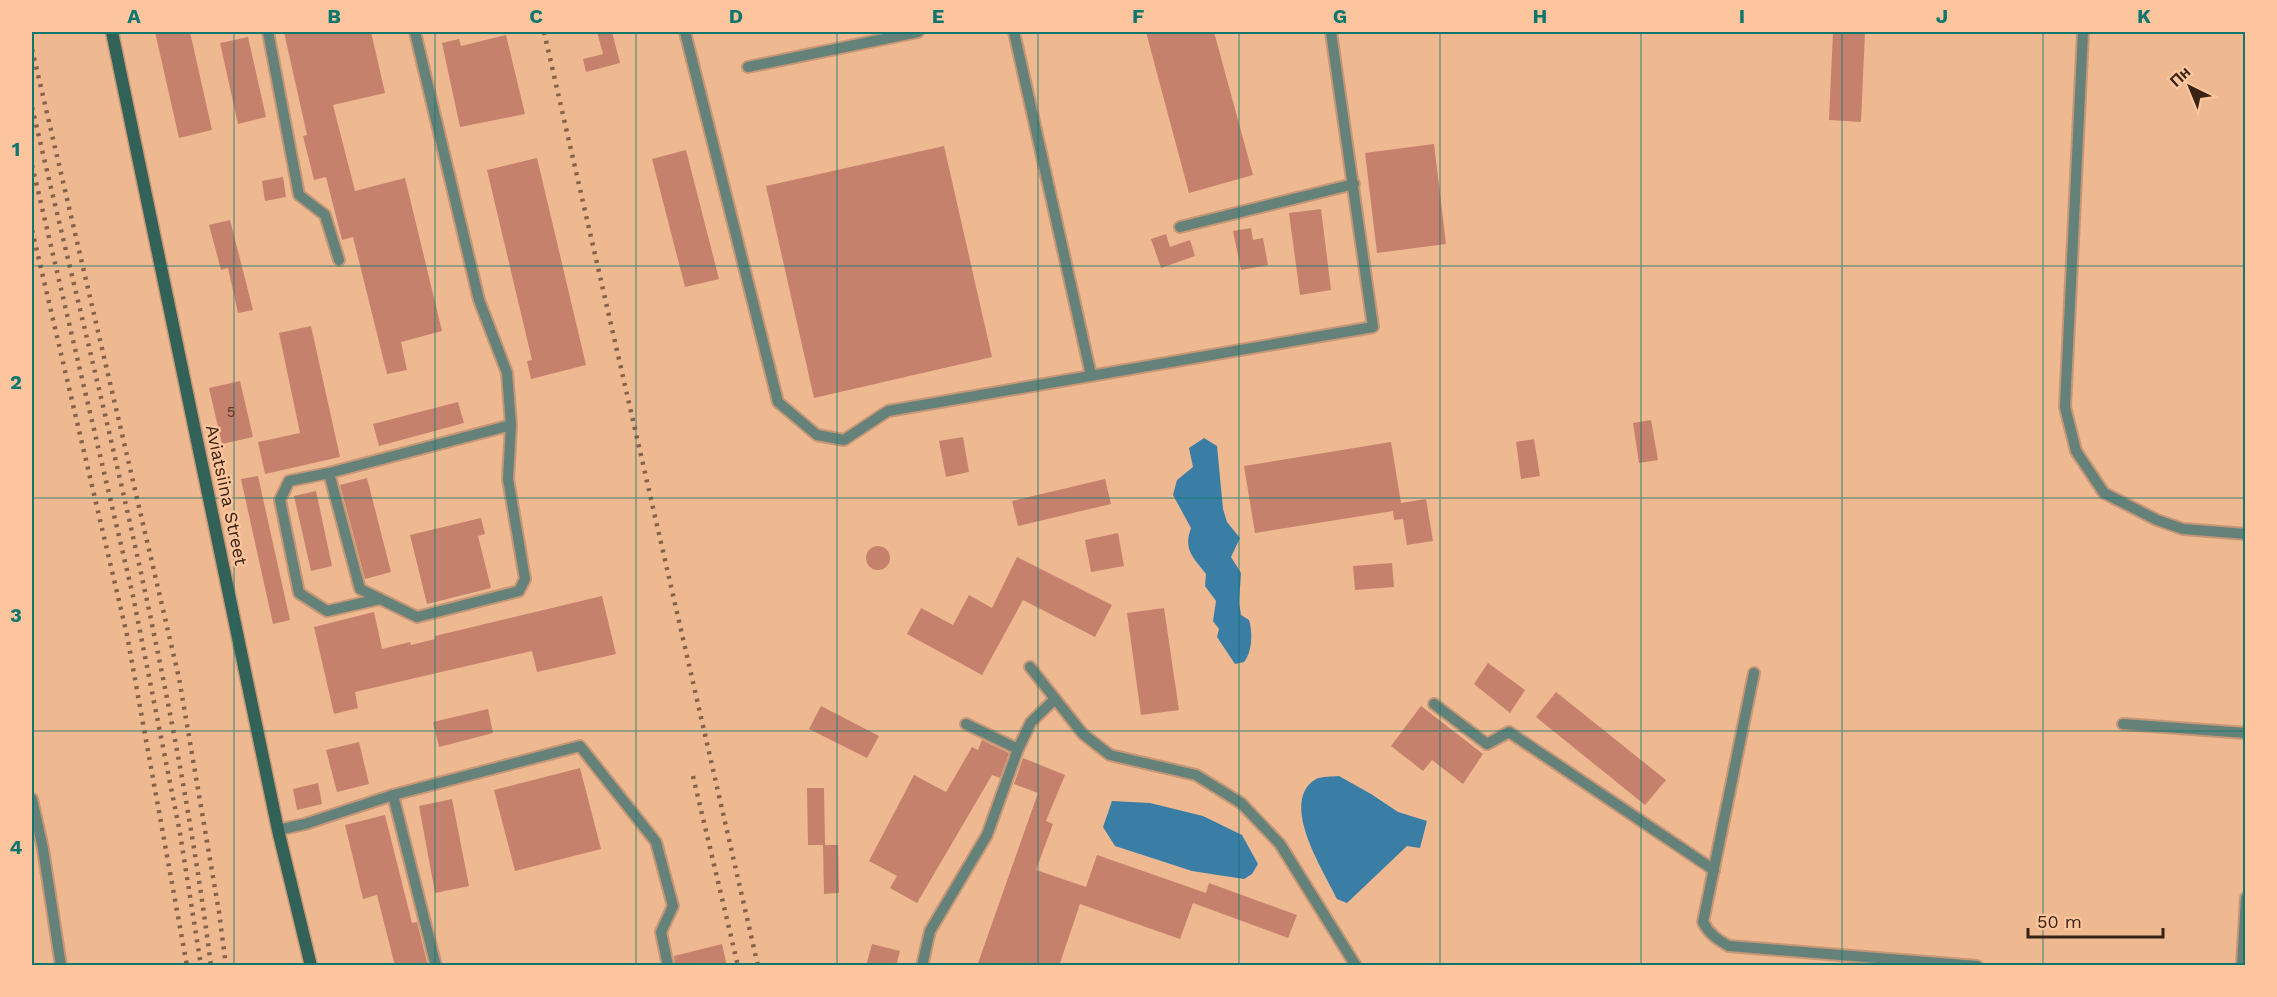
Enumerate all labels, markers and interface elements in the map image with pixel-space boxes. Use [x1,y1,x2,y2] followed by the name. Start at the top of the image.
[127,4,141,28] text: A
[327,4,341,28] text: B
[529,4,543,28] text: C
[729,4,743,28] text: D
[932,4,944,28] text: E
[1132,4,1144,28] text: F
[1333,4,1347,28] text: G
[1533,4,1547,28] text: H
[1739,4,1745,28] text: I
[1936,4,1948,28] text: J
[2137,4,2151,28] text: K
[2160,57,2220,117] north arrow
[2166,62,2194,91] text: Пн
[12,137,20,161] text: 1
[10,370,22,394] text: 2
[227,403,235,421] house number: 5
[202,423,252,568] street label: Aviatsiina Street
[10,603,22,627] text: 3
[10,835,23,859] text: 4
[2028,901,2163,939] scale bar
[2037,911,2082,932] text: 50 m

